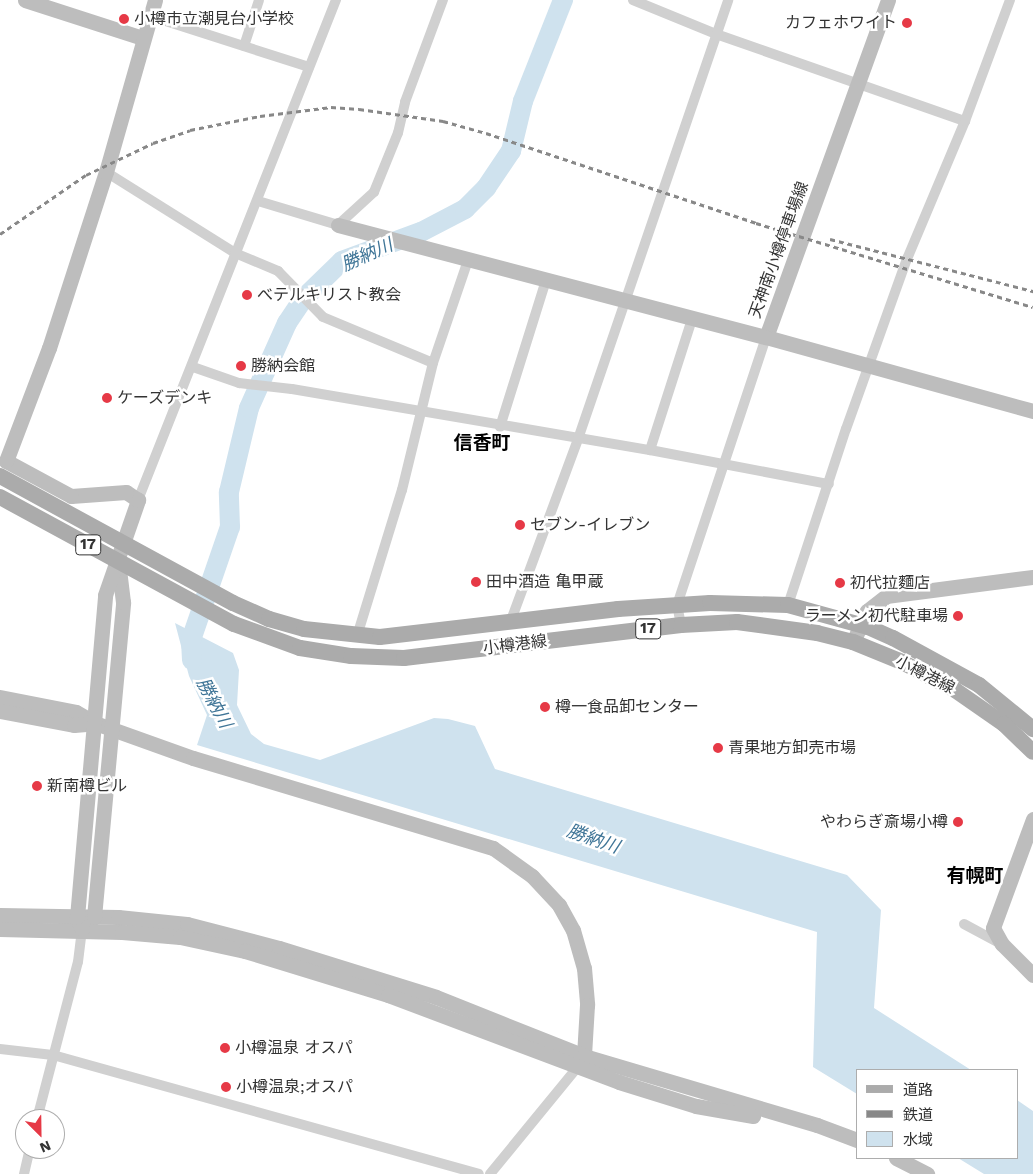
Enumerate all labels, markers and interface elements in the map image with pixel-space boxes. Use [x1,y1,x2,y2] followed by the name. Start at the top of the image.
[134,9,294,29] place label: 小樽市立潮見台小学校
[118,13,130,25] marker: 小樽市立潮見台小学校
[785,13,897,33] place label: カフェホワイト
[901,17,913,29] marker: カフェホワイト
[745,179,813,321] street label: 天神南小樽停車場線
[338,234,396,276] water label: 勝納川
[257,285,401,305] place label: べテルキリスト教会
[241,289,253,301] marker: べテルキリスト教会
[251,356,315,376] place label: 勝納会館
[235,360,247,372] marker: 勝納会館
[117,388,213,408] place label: ケーズデンキ
[101,392,113,404] marker: ケーズデンキ
[454,432,510,454] district label: 信香町
[530,515,650,535] place label: セブン-イレブン
[514,519,526,531] marker: セブン-イレブン
[74,532,102,558] road number: 17
[486,572,603,592] place label: 田中酒造 亀甲蔵
[850,573,930,593] place label: 初代拉麵店
[470,576,482,588] marker: 田中酒造 亀甲蔵
[834,577,846,589] marker: 初代拉麵店
[804,606,948,626] place label: ラーメン初代駐車場
[952,610,964,622] marker: ラーメン初代駐車場
[634,616,662,642] road number: 17
[482,632,548,658] street label: 小樽港線
[892,652,958,698] street label: 小樽港線
[192,674,236,732] water label: 勝納川
[555,697,699,717] place label: 樽一食品卸センター
[539,701,551,713] marker: 樽一食品卸センター
[728,738,856,758] place label: 青果地方卸売市場
[712,742,724,754] marker: 青果地方卸売市場
[47,776,127,796] place label: 新南樽ビル
[31,780,43,792] marker: 新南樽ビル
[820,812,948,832] place label: やわらぎ斎場小樽
[952,816,964,828] marker: やわらぎ斎場小樽
[564,820,622,858] water label: 勝納川
[947,865,1003,887] district label: 有幌町
[235,1038,352,1058] place label: 小樽温泉 オスパ
[219,1042,231,1054] marker: 小樽温泉 オスパ
[856,1069,1018,1159] legend
[236,1077,353,1097] place label: 小樽温泉;オスパ
[220,1081,232,1093] marker: 小樽温泉;オスパ
[903,1081,933,1099] text: 道路
[903,1106,933,1124] text: 鉄道
[15,1109,65,1159] north arrow
[903,1131,933,1149] text: 水域
[38,1137,53,1156] text: N

